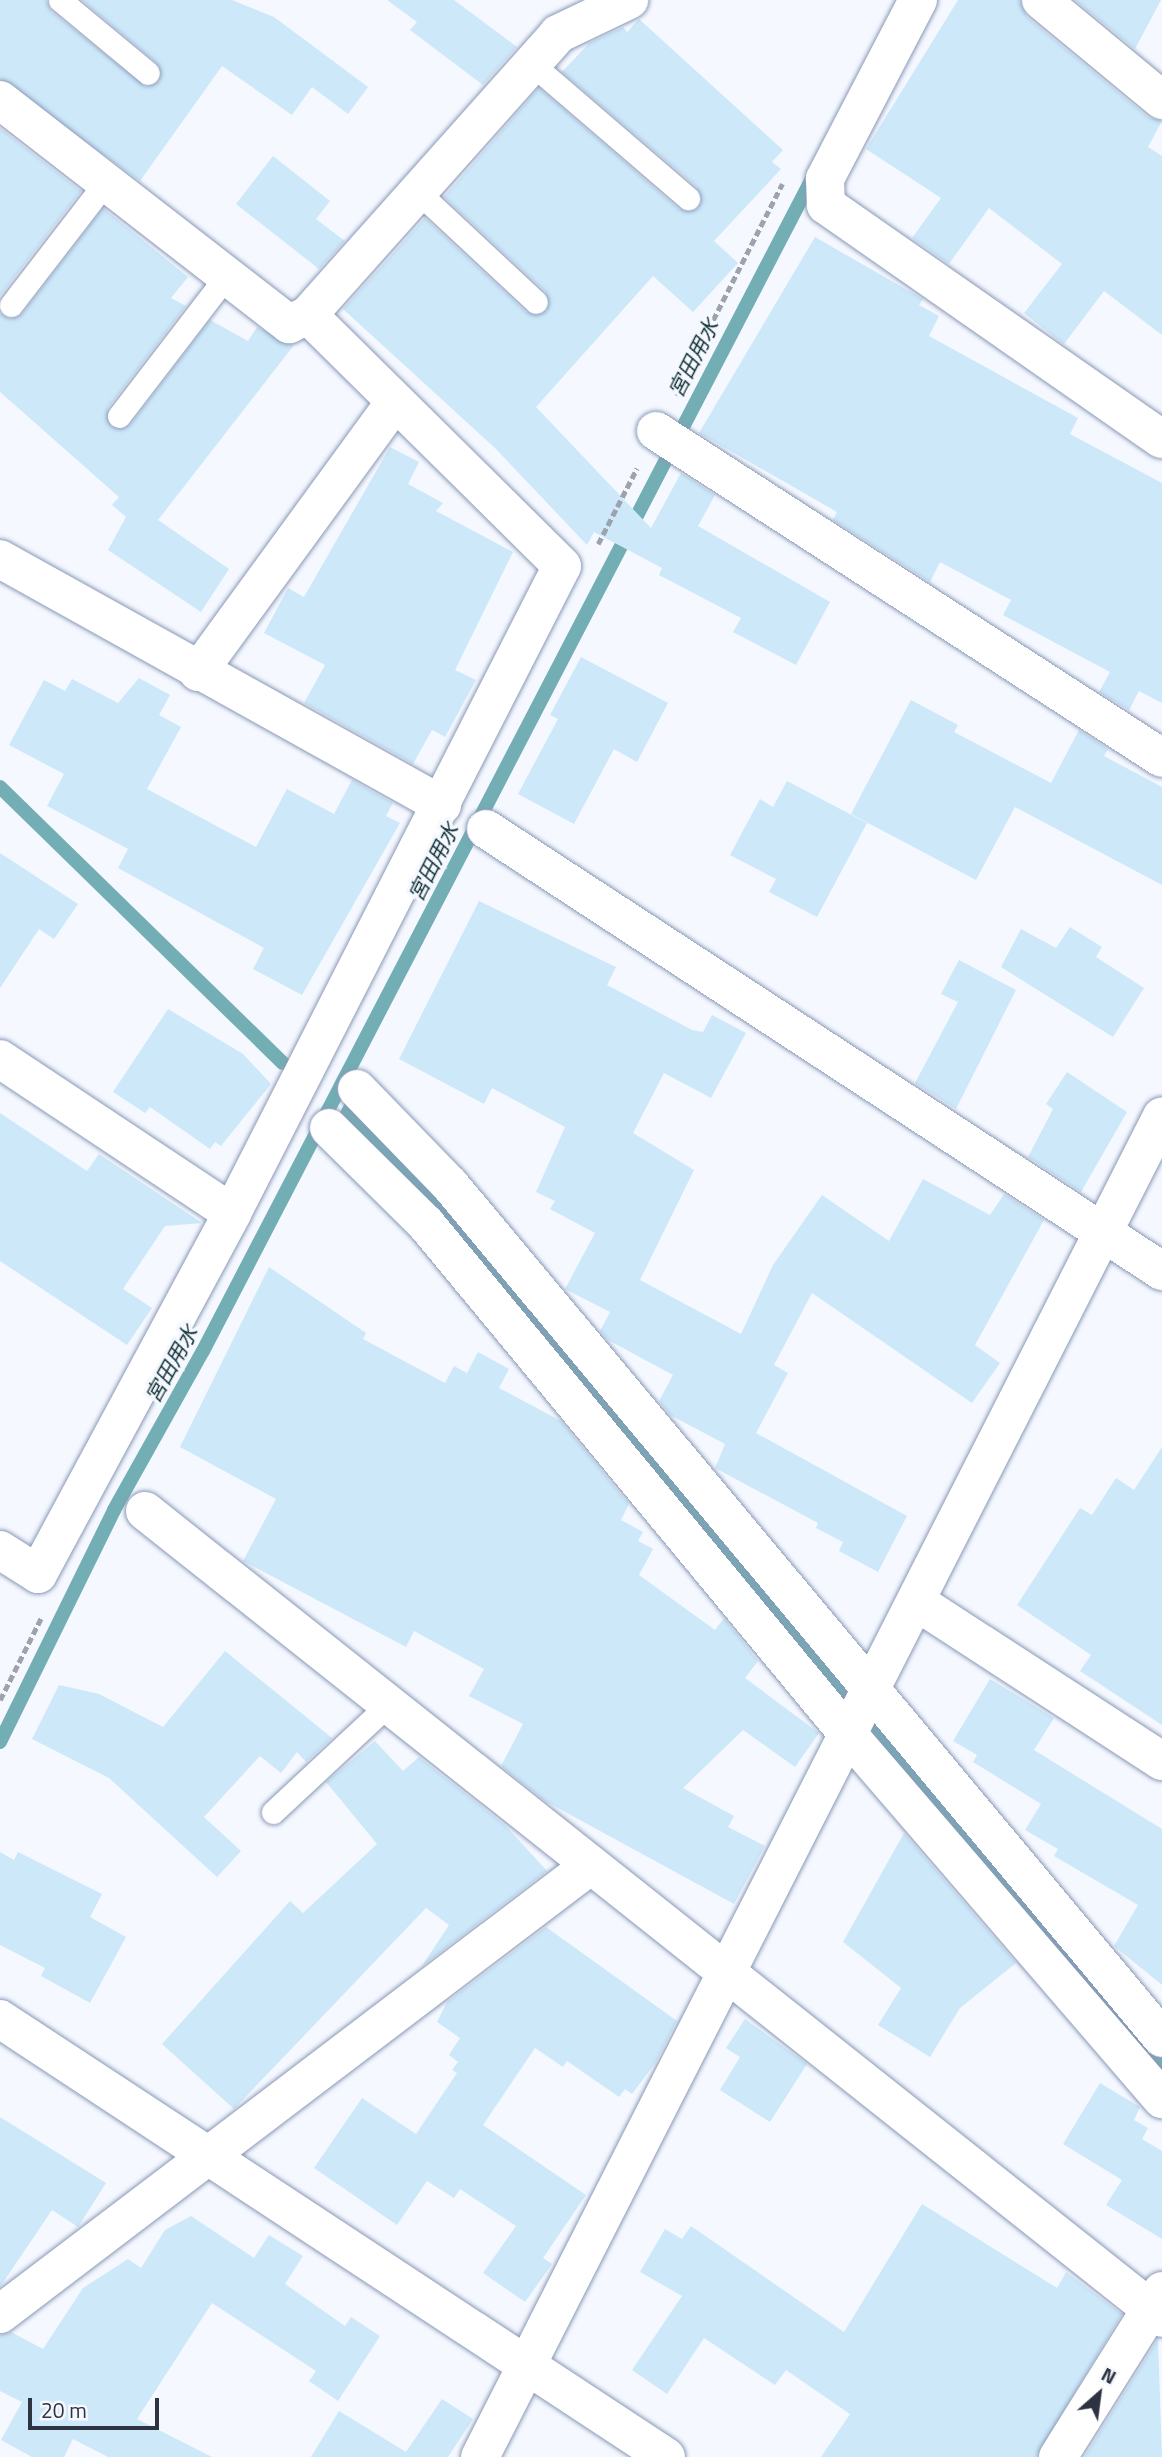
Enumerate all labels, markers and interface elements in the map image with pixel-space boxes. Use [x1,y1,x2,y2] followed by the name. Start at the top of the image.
[663,315,723,401] water label: 宮田用水
[403,819,463,905] water label: 宮田用水
[140,1321,202,1407] water label: 宮田用水
[1064,2359,1134,2429] north arrow
[1096,2359,1122,2391] text: N
[32,2384,163,2428] scale bar
[41,2394,87,2426] text: 20 m

